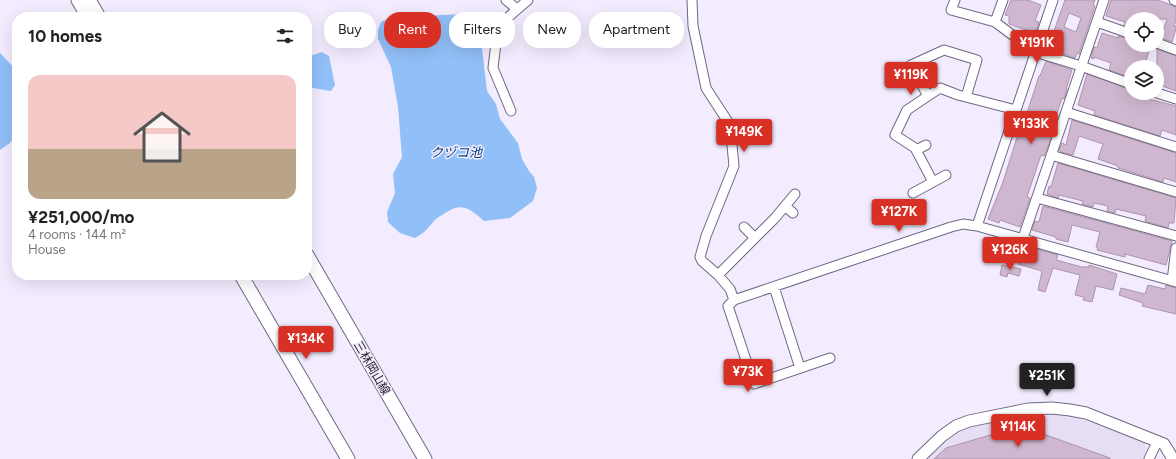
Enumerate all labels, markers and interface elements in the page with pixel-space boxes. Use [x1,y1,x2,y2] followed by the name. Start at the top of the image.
[324,12,376,48] chip: Buy
[384,12,441,48] chip: Rent
[449,12,515,48] chip: Filters
[523,12,581,48] chip: New
[589,12,684,48] chip: Apartment
[1124,12,1164,100] map controls
[1124,12,1164,52] button: locate
[274,25,296,47] icon: filters
[28,26,102,46] text: 10 homes
[1009,30,1065,64] pin: ¥191K
[1020,35,1054,50] text: ¥191K
[1124,60,1164,100] button: layers
[883,62,939,96] pin: ¥119K
[894,67,928,82] text: ¥119K
[126,101,198,173] icon: home
[1003,111,1059,145] pin: ¥133K
[1013,116,1049,131] text: ¥133K
[716,119,772,153] pin: ¥149K
[725,124,763,139] text: ¥149K
[430,145,484,160] water label: クヅコ池
[871,199,927,233] pin: ¥127K
[881,204,917,219] text: ¥127K
[28,207,135,227] text: ¥251,000/mo
[28,227,126,242] text: 4 rooms · 144 m²
[982,237,1038,271] pin: ¥126K
[28,242,66,257] text: House
[992,242,1028,257] text: ¥126K
[278,326,334,360] pin: ¥134K
[287,331,325,346] text: ¥134K
[351,339,393,397] street label: 三林岡山線
[724,359,772,393] pin: ¥73K
[1019,363,1075,397] pin: ¥251K
[733,364,763,379] text: ¥73K
[1029,368,1065,383] text: ¥251K
[990,414,1046,448] pin: ¥114K
[1000,419,1036,434] text: ¥114K

